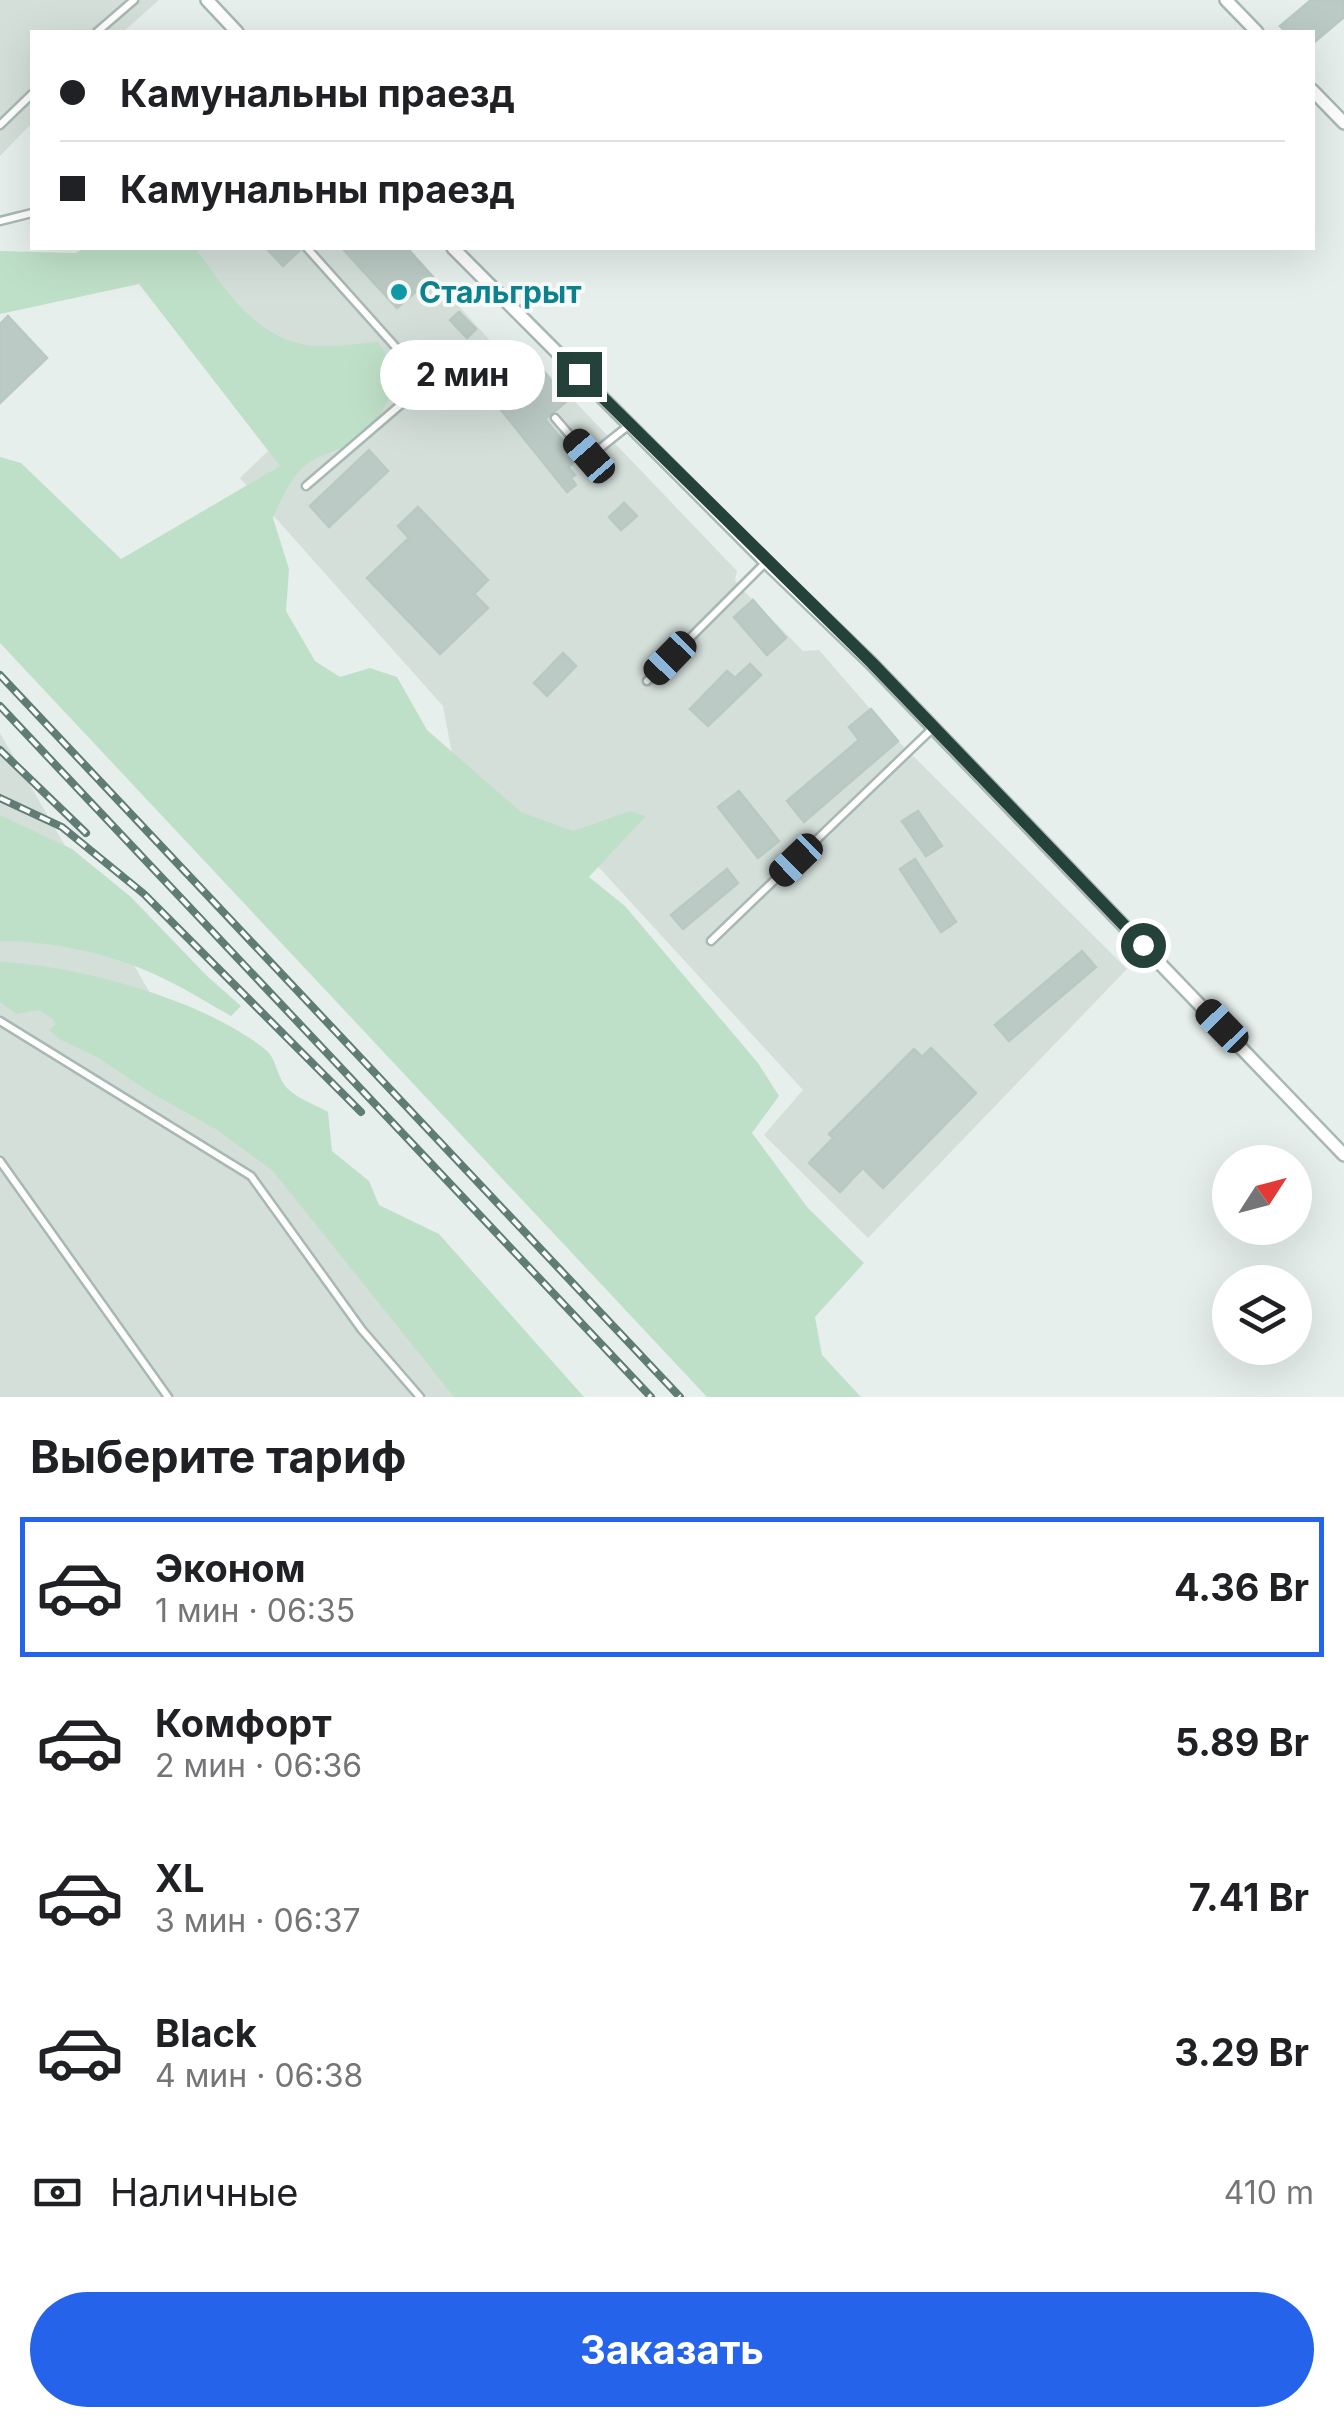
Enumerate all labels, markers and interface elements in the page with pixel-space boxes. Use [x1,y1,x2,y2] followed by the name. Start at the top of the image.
[120,70,515,116] text: Камунальны праезд
[120,166,515,212] text: Камунальны праезд
[419,274,582,310] place label: Стальгрыт
[388,281,410,303] marker: Стальгрыт
[379,339,544,409] callout: 2 мин
[557,352,602,397] route end
[416,355,509,394] text: 2 мин
[558,424,620,488] car
[638,626,702,690] car
[764,828,828,892] car
[1121,923,1166,968] route start
[1190,994,1254,1058] car
[1212,1145,1312,1245] north arrow
[1212,1145,1312,1365] map controls
[1212,1265,1312,1365] button: layers
[30,1429,406,1484] text: Выберите тариф
[35,1542,125,1632] icon: car
[155,1545,306,1591] text: Эконом
[1174,1564,1309,1610] text: 4.36 Br
[155,1591,355,1630] text: 1 мин · 06:35
[35,1697,125,1787] icon: car
[155,1700,332,1746] text: Комфорт
[1175,1719,1309,1765] text: 5.89 Br
[155,1746,362,1785] text: 2 мин · 06:36
[35,1852,125,1942] icon: car
[155,1855,205,1901] text: XL
[1189,1874,1309,1920] text: 7.41 Br
[155,1901,361,1940] text: 3 мин · 06:37
[35,2007,125,2097] icon: car
[155,2010,257,2056] text: Black
[1174,2029,1309,2075] text: 3.29 Br
[155,2056,363,2095] text: 4 мин · 06:38
[30,2165,85,2220] icon: cash
[110,2169,298,2215] text: Наличные
[1224,2173,1314,2212] text: 410 m
[30,2292,1314,2407] button: Заказать

